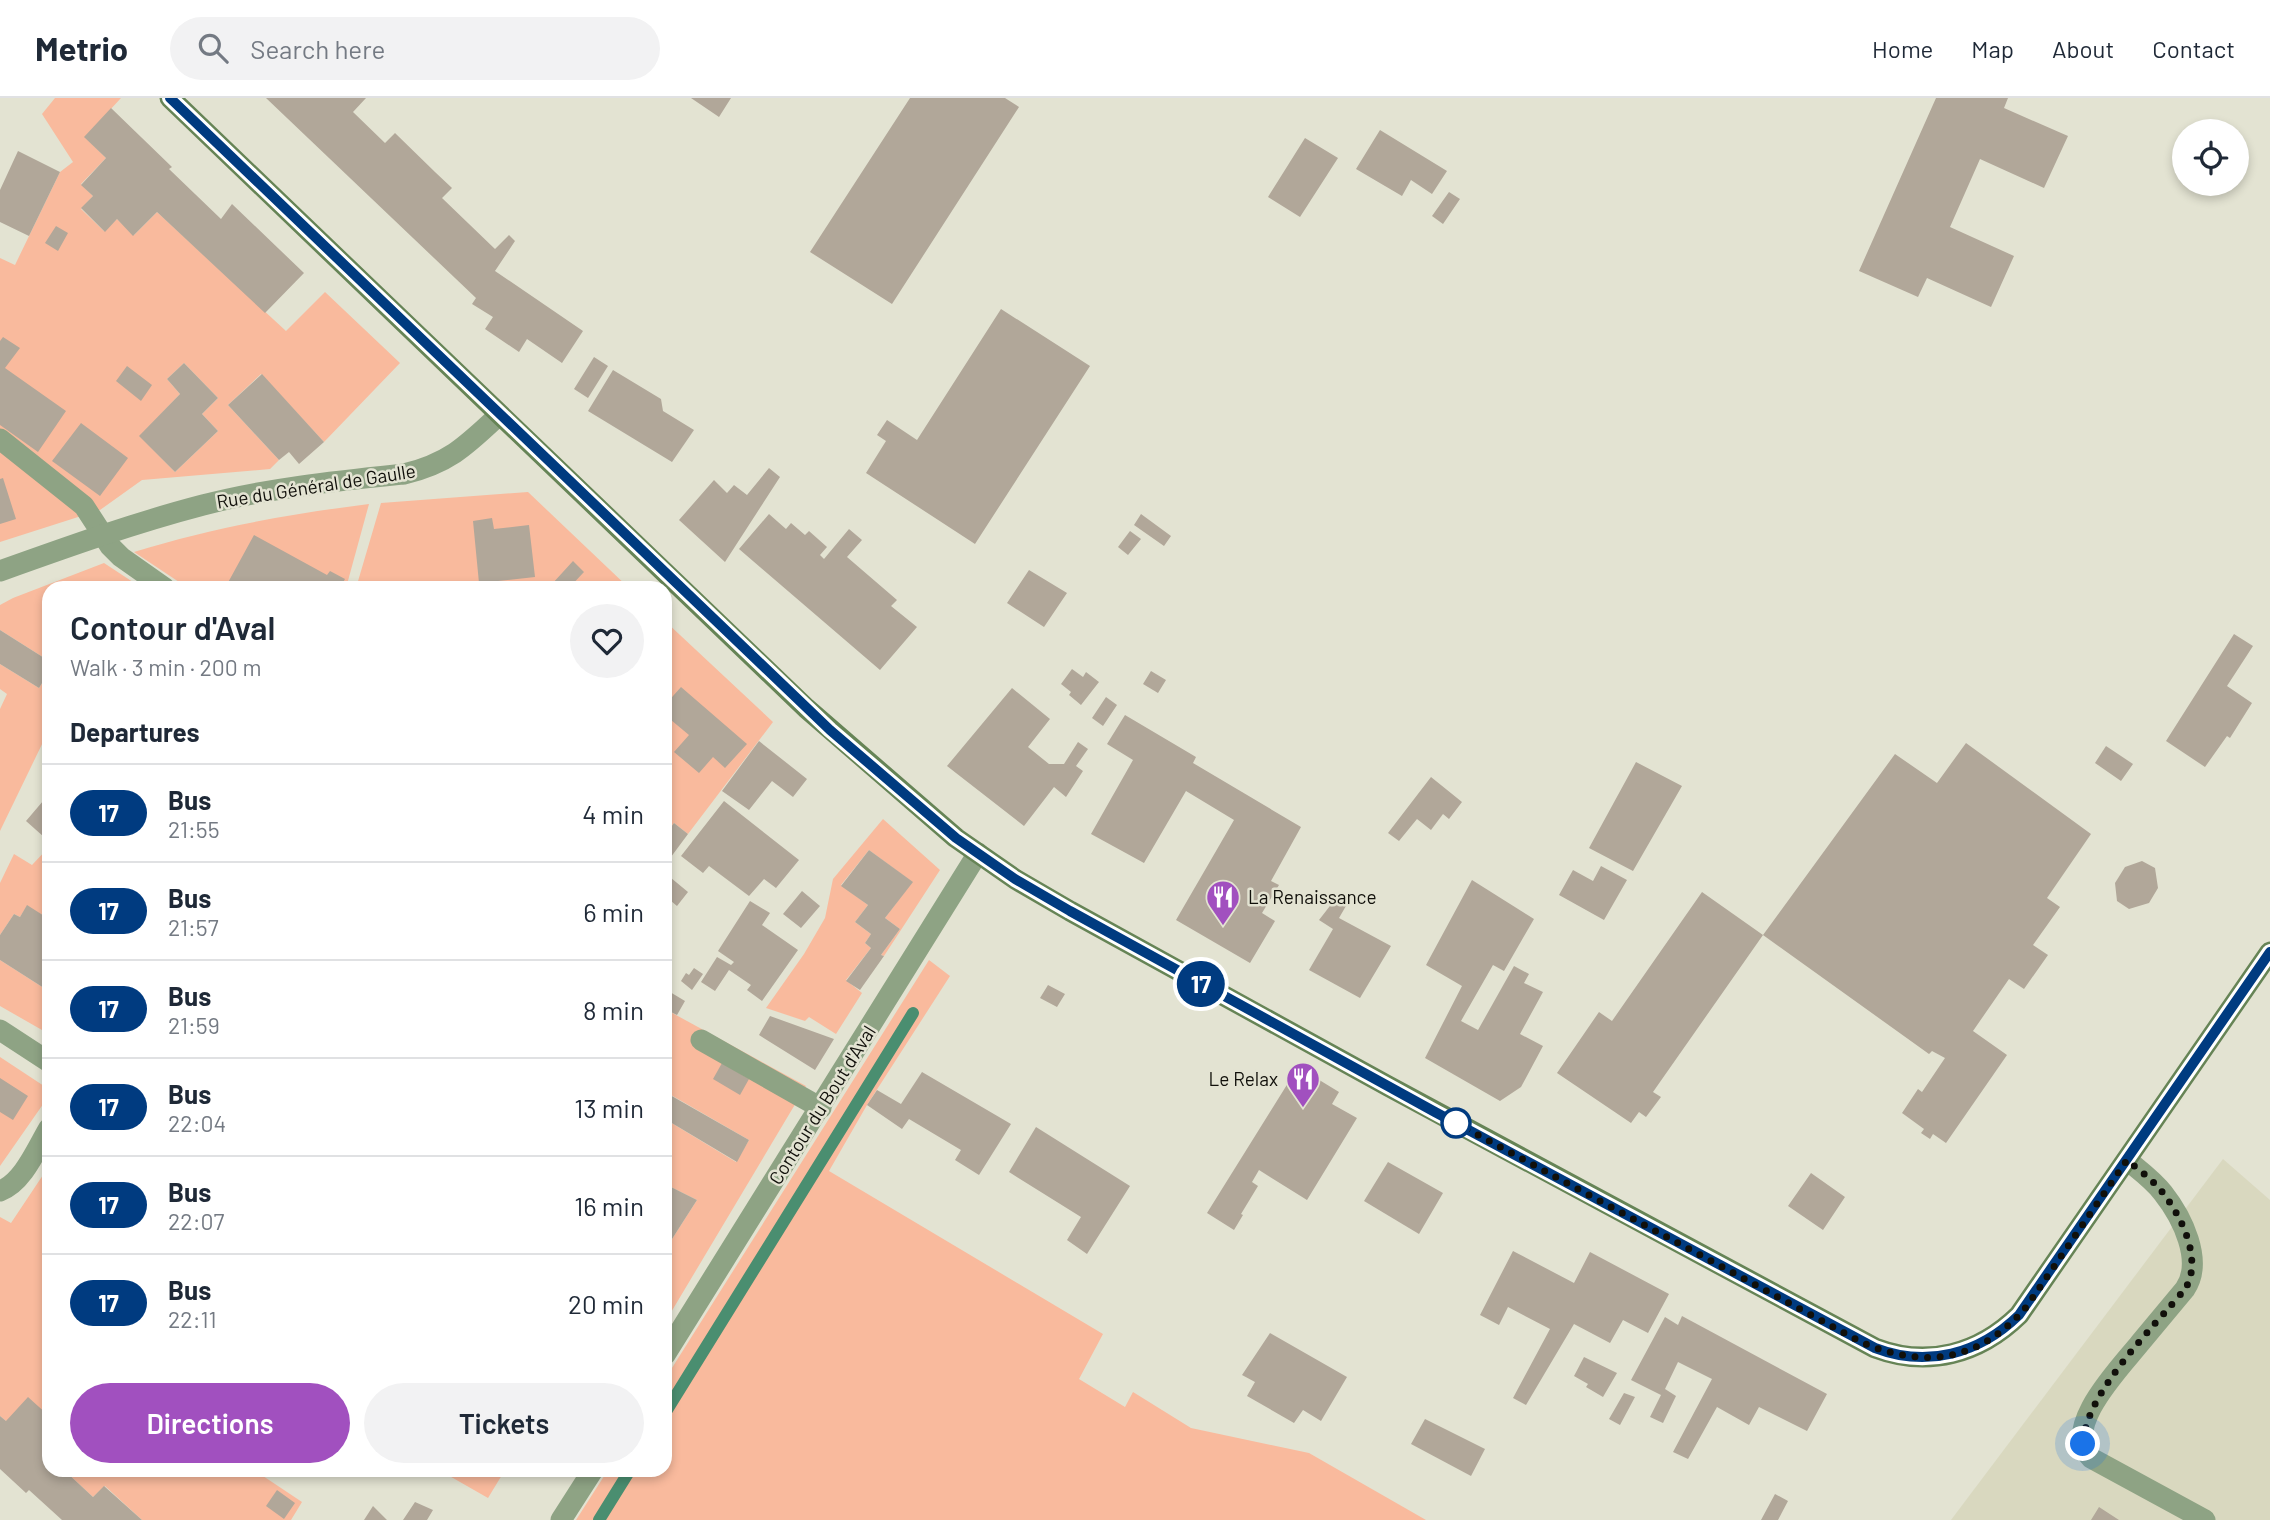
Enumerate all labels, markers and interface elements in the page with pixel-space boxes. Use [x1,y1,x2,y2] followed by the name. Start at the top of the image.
[170,17,660,80] search box
[35,28,128,68] text: Metrio
[194,29,232,67] icon: search
[250,33,385,64] text: Search here
[1872,34,1933,63] text: Home
[1971,34,2014,63] text: Map
[2052,34,2114,63] text: About
[2152,34,2235,63] text: Contact
[2172,119,2249,196] map controls
[2172,119,2249,196] button: locate
[215,458,417,513] street label: Rue du Général de Gaulle
[570,604,644,678] button: heart
[70,607,275,647] text: Contour d'Aval
[70,653,261,681] text: Walk · 3 min · 200 m
[70,716,200,747] text: Departures
[168,784,211,815] text: Bus
[98,798,119,827] text: 17
[582,798,644,829] text: 4 min
[168,815,220,843] text: 21:55
[1204,878,1242,927] restaurant icon: La Renaissance
[168,882,211,913] text: Bus
[1248,885,1377,908] place label: La Renaissance
[98,896,119,925] text: 17
[583,896,644,927] text: 6 min
[168,913,219,941] text: 21:57
[1170,961,1232,1007] line badge: 17
[1191,969,1211,998] text: 17
[168,980,211,1011] text: Bus
[98,994,119,1023] text: 17
[583,994,644,1025] text: 8 min
[168,1011,220,1039] text: 21:59
[763,1021,880,1188] street label: Contour du Bout d'Aval
[1284,1060,1322,1109] restaurant icon: Le Relax
[1208,1067,1278,1090] place label: Le Relax
[168,1078,211,1109] text: Bus
[98,1092,119,1121] text: 17
[574,1092,644,1123] text: 13 min
[1441,1108,1471,1138] unlabelled marker
[168,1109,226,1137] text: 22:04
[168,1176,211,1207] text: Bus
[98,1190,119,1219] text: 17
[574,1190,644,1221] text: 16 min
[168,1207,224,1235] text: 22:07
[168,1274,211,1305] text: Bus
[98,1288,119,1317] text: 17
[568,1288,644,1319] text: 20 min
[168,1305,217,1333] text: 22:11
[70,1383,350,1463] button: Directions
[364,1383,644,1463] button: Tickets
[2065,1426,2100,1461] your location

